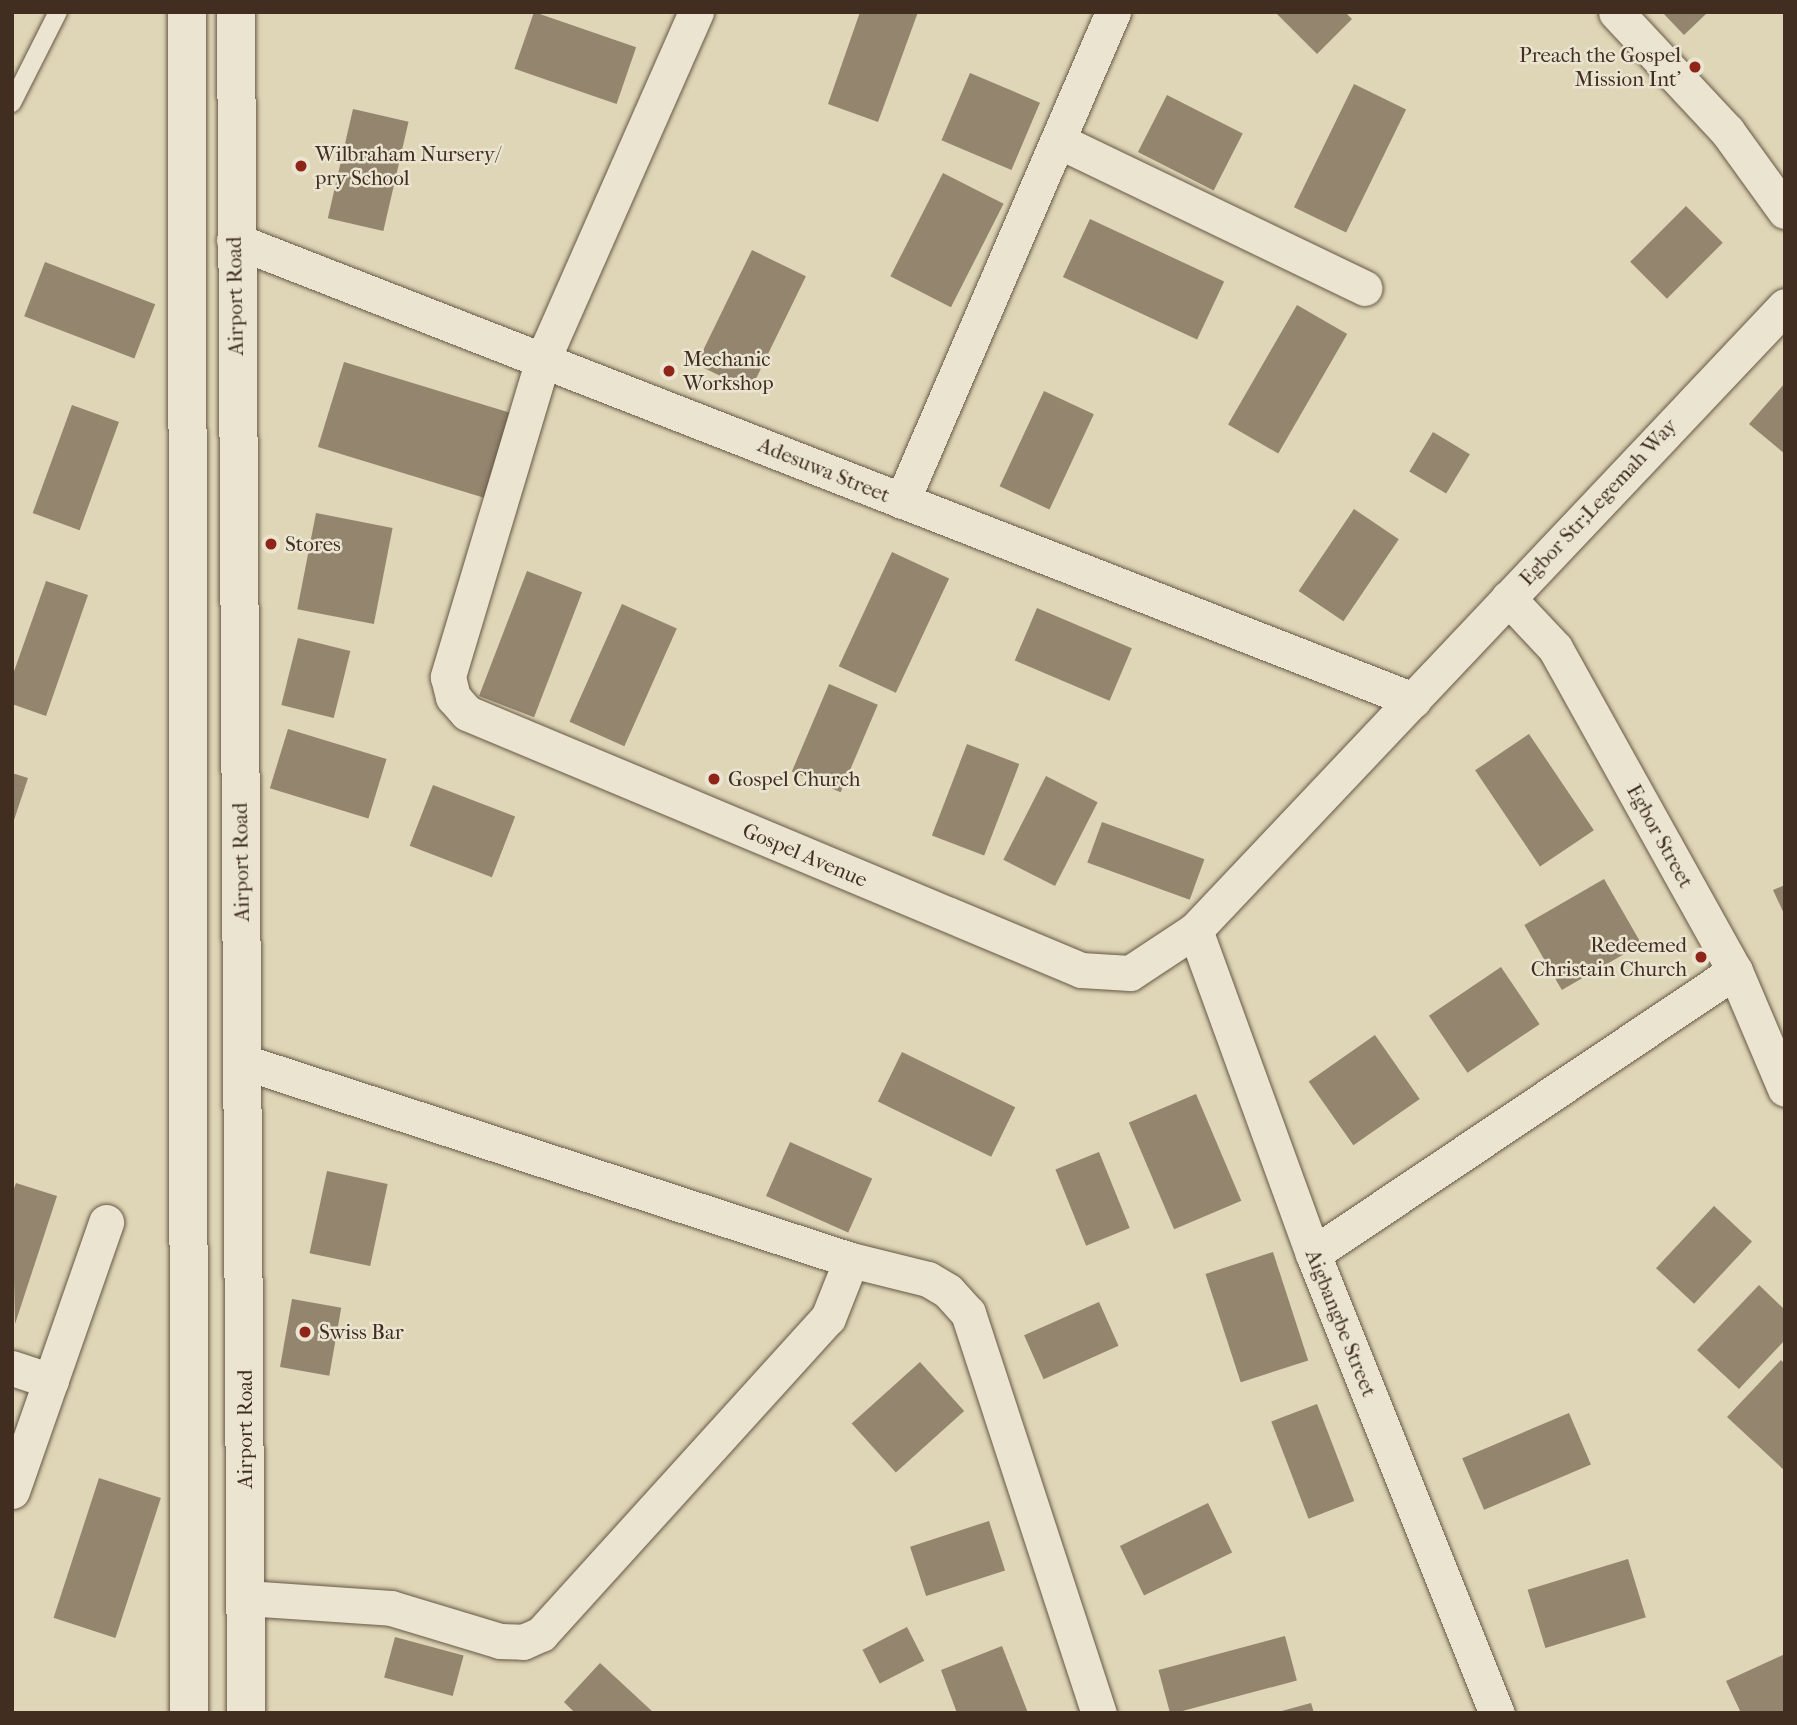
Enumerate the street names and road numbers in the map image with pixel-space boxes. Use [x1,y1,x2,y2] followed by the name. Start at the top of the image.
[221,236,249,356] street label: Airport Road
[1514,413,1682,591] street label: Egbor Str;Legemah Way
[754,432,894,508] street label: Adesuwa Street
[1621,780,1699,892] street label: Egbor Street
[227,802,255,922] street label: Airport Road
[739,817,871,893] street label: Gospel Avenue
[1300,1246,1382,1400] street label: Aigbangbe Street
[232,1370,258,1488] street label: Airport Road

